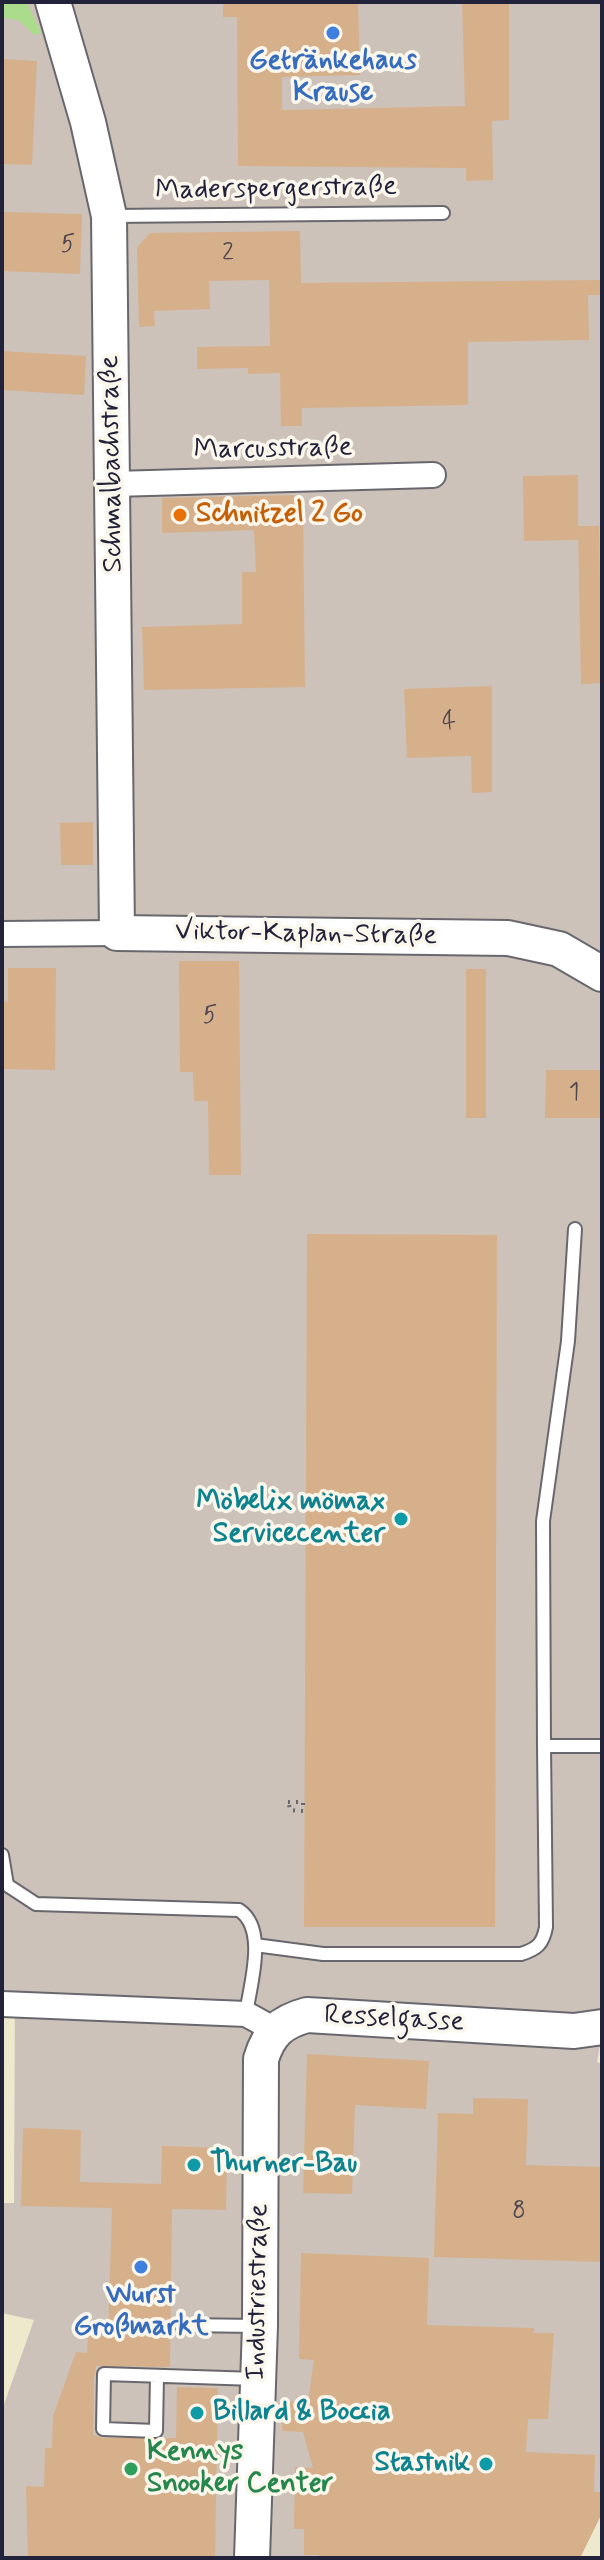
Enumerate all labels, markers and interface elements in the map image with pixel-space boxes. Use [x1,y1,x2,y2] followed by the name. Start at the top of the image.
[324,24,342,42] marker: Getränkehaus Krause
[249,45,417,111] place label: Getränkehaus Krause
[155,171,397,209] street label: Maderspergerstraße
[61,232,75,260] house number: 5
[222,240,234,268] house number: 2
[94,355,132,573] street label: Schmalbachstraße
[193,432,353,468] street label: Marcusstraße
[196,498,363,532] place label: Schnitzel 2 Go
[171,506,189,524] marker: Schnitzel 2 Go
[442,709,456,737] house number: 4
[175,916,437,954] street label: Viktor-Kaplan-Straße
[203,1003,217,1031] house number: 5
[569,1080,579,1108] house number: 1
[196,1486,385,1552] place label: Möbelix mömax Servicecenter
[392,1510,410,1528] marker: Möbelix mömax Servicecenter
[323,2000,465,2040] street label: Resselgasse
[210,2148,357,2182] place label: Thurner-Bau
[185,2156,203,2174] marker: Thurner-Bau
[512,2198,526,2226] house number: 8
[241,2203,277,2381] street label: Industriestraße
[132,2258,150,2276] marker: Wurst Großmarkt
[74,2279,208,2345] place label: Wurst Großmarkt
[213,2396,391,2430] place label: Billard & Boccia
[188,2404,206,2422] marker: Billard & Boccia
[147,2436,333,2502] place label: Kennys Snooker Center
[375,2447,470,2481] place label: Stastnik
[477,2455,495,2473] marker: Stastnik
[122,2460,140,2478] marker: Kennys Snooker Center

